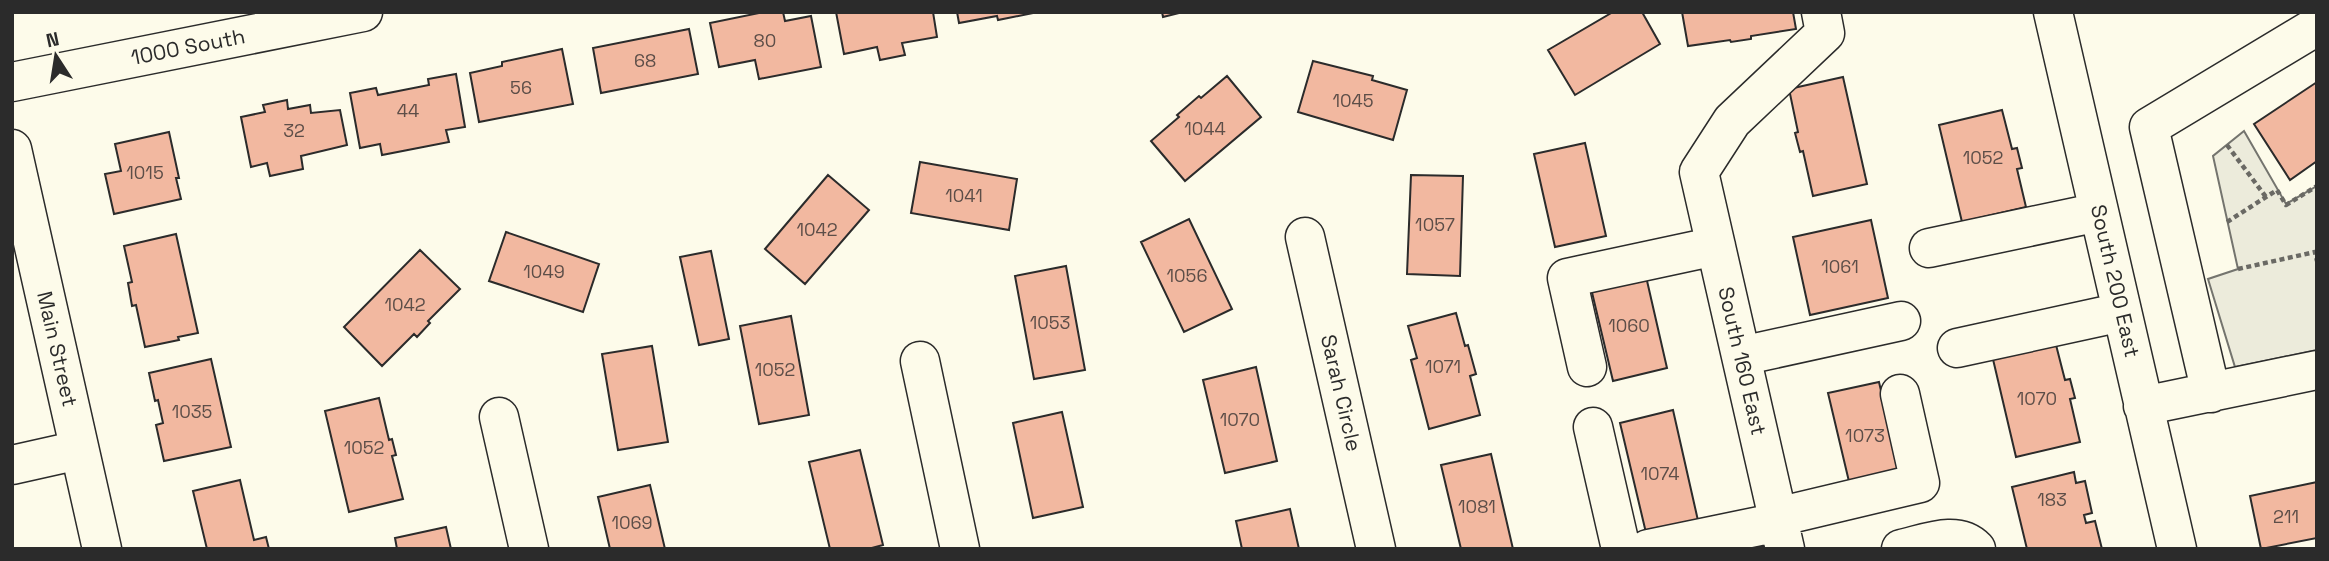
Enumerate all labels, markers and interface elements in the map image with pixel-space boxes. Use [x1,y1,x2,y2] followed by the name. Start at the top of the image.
[21,21,91,91] north arrow
[129,22,247,71] street label: 1000 South
[44,26,61,53] text: N
[754,29,776,52] house number: 80
[634,49,656,72] house number: 68
[510,76,532,99] house number: 56
[1332,89,1374,112] house number: 1045
[397,99,419,122] house number: 44
[1184,117,1226,140] house number: 1044
[283,119,305,142] house number: 32
[1963,146,2003,169] house number: 1052
[126,161,164,184] house number: 1015
[945,184,983,207] house number: 1041
[2085,202,2146,360] street label: South 200 East
[1415,213,1455,236] house number: 1057
[796,218,838,241] house number: 1042
[1821,255,1859,278] house number: 1061
[523,260,565,283] house number: 1049
[1167,264,1207,287] house number: 1056
[1712,284,1773,438] street label: South 160 East
[31,288,84,409] street label: Main Street
[384,293,426,316] house number: 1042
[1030,311,1070,334] house number: 1053
[1608,314,1650,337] house number: 1060
[1315,332,1368,454] street label: Sarah Circle
[1425,355,1461,378] house number: 1071
[755,358,795,381] house number: 1052
[2017,387,2057,410] house number: 1070
[172,400,212,423] house number: 1035
[1220,408,1260,431] house number: 1070
[1845,424,1885,447] house number: 1073
[344,436,384,459] house number: 1052
[1640,462,1680,485] house number: 1074
[2037,488,2067,511] house number: 183
[1458,495,1496,518] house number: 1081
[2273,505,2299,528] house number: 211
[611,511,653,534] house number: 1069

